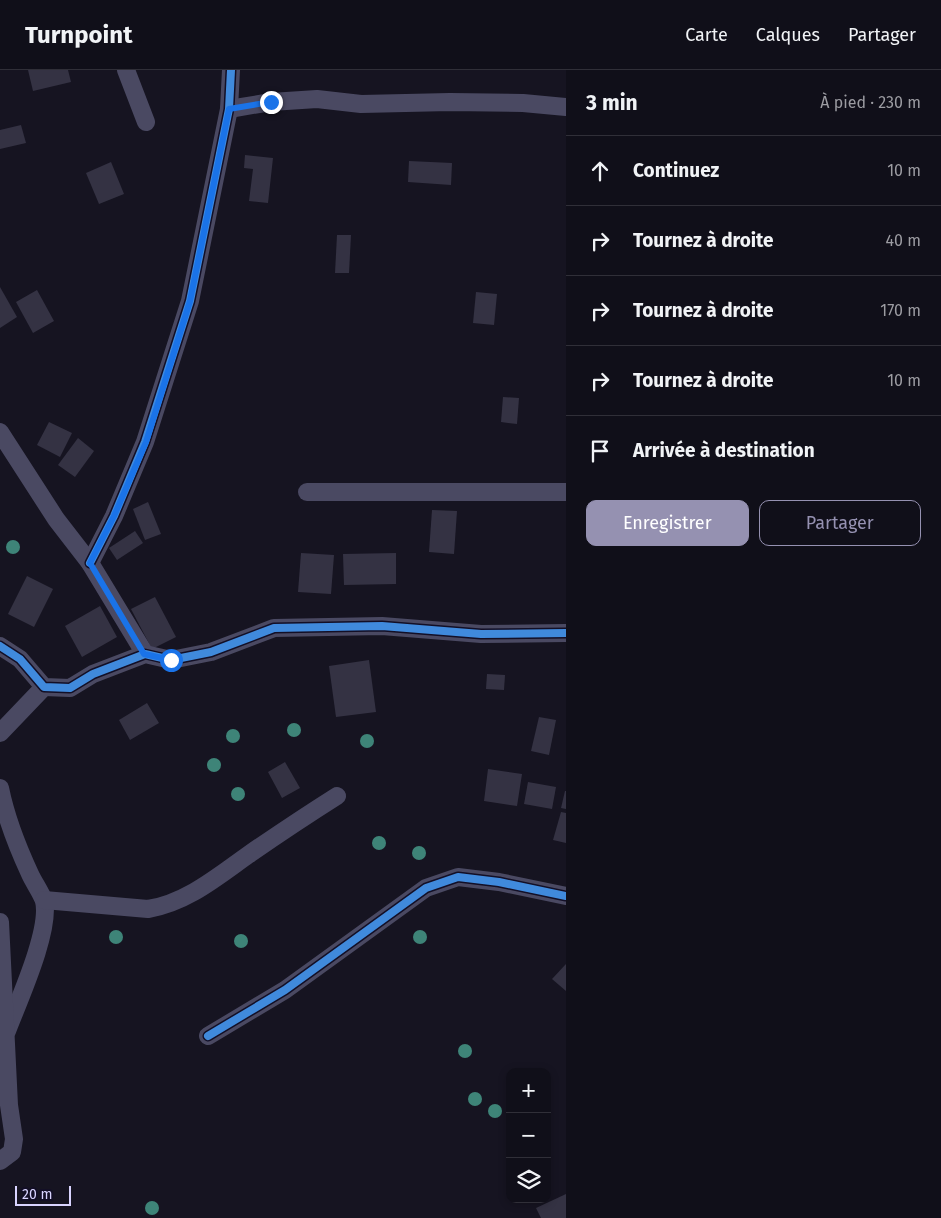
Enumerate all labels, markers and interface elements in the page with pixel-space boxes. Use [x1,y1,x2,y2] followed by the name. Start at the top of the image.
[25,21,132,49] text: Turnpoint
[685,24,728,46] text: Carte
[756,24,820,46] text: Calques
[848,24,916,46] text: Partager
[586,90,638,116] text: 3 min
[260,91,283,114] route end
[820,93,921,112] text: À pied · 230 m
[586,157,614,185] icon: ahead
[633,159,719,182] text: Continuez
[887,161,921,180] text: 10 m
[586,227,614,255] icon: right
[633,229,774,252] text: Tournez à droite
[886,231,921,250] text: 40 m
[586,297,614,325] icon: right
[633,299,774,322] text: Tournez à droite
[880,301,921,320] text: 170 m
[586,367,614,395] icon: right
[633,369,774,392] text: Tournez à droite
[887,371,921,390] text: 10 m
[586,437,614,465] icon: arrive
[633,439,815,462] text: Arrivée à destination
[586,500,749,546] button: Enregistrer
[759,500,921,546] button: Partager
[160,649,183,672] route start
[506,1068,551,1203] map controls
[506,1068,551,1113] button: +
[506,1113,551,1158] button: −
[506,1158,551,1203] button: layers
[15,1183,71,1206] scale bar
[22,1186,52,1203] text: 20 m

